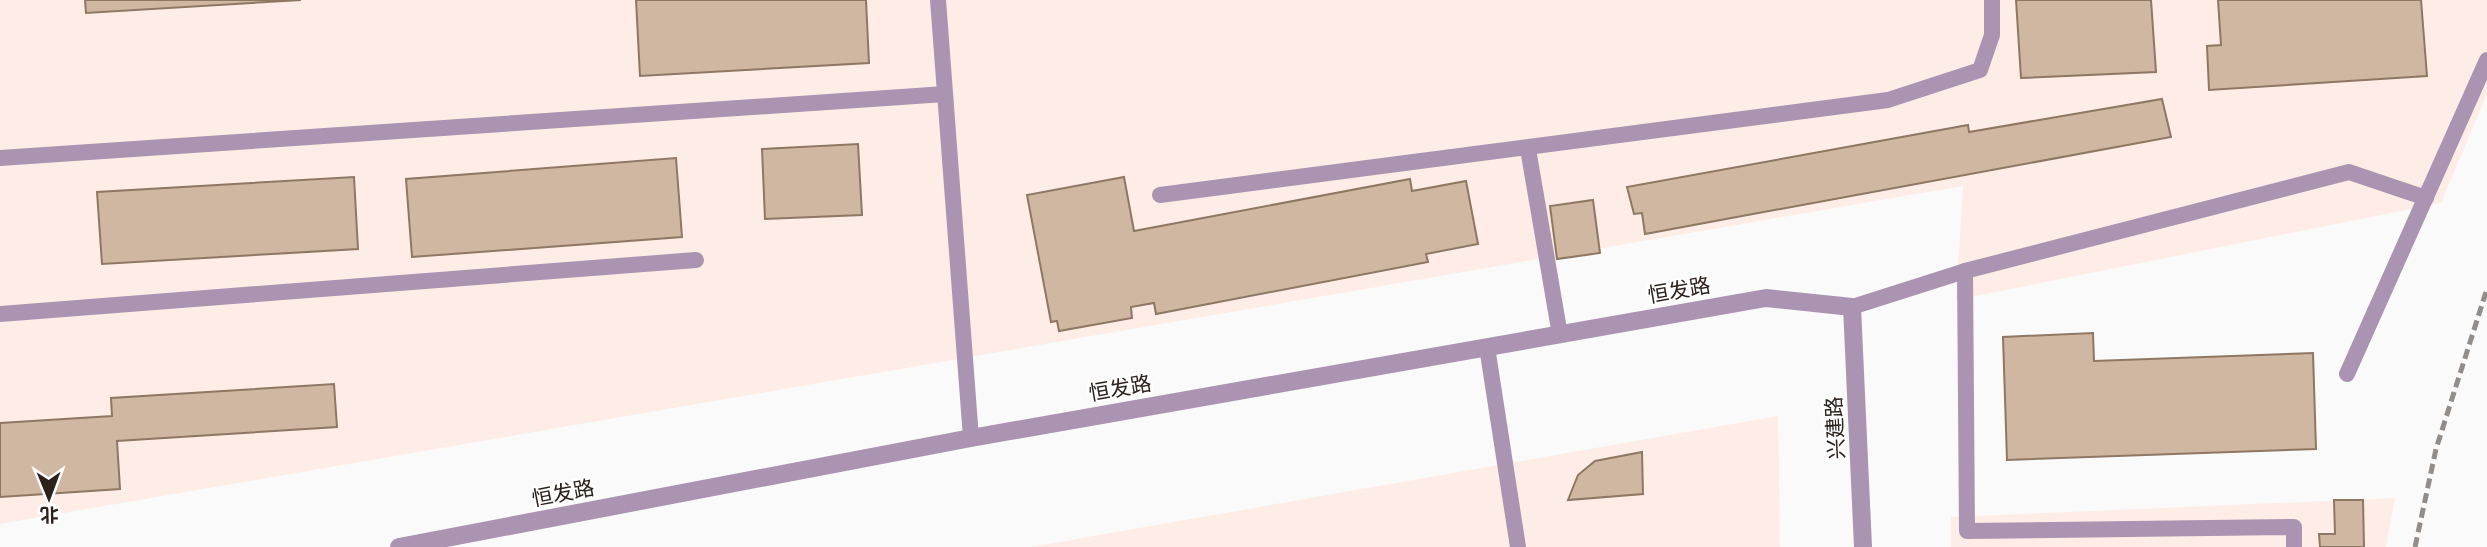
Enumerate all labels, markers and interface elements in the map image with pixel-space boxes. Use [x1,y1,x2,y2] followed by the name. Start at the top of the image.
[1646,272,1712,308] street label: 恒发路
[1087,370,1153,406] street label: 恒发路
[1821,396,1849,460] street label: 兴建路
[14,463,84,533] north arrow
[530,475,596,511] street label: 恒发路
[40,504,59,526] text: 北

